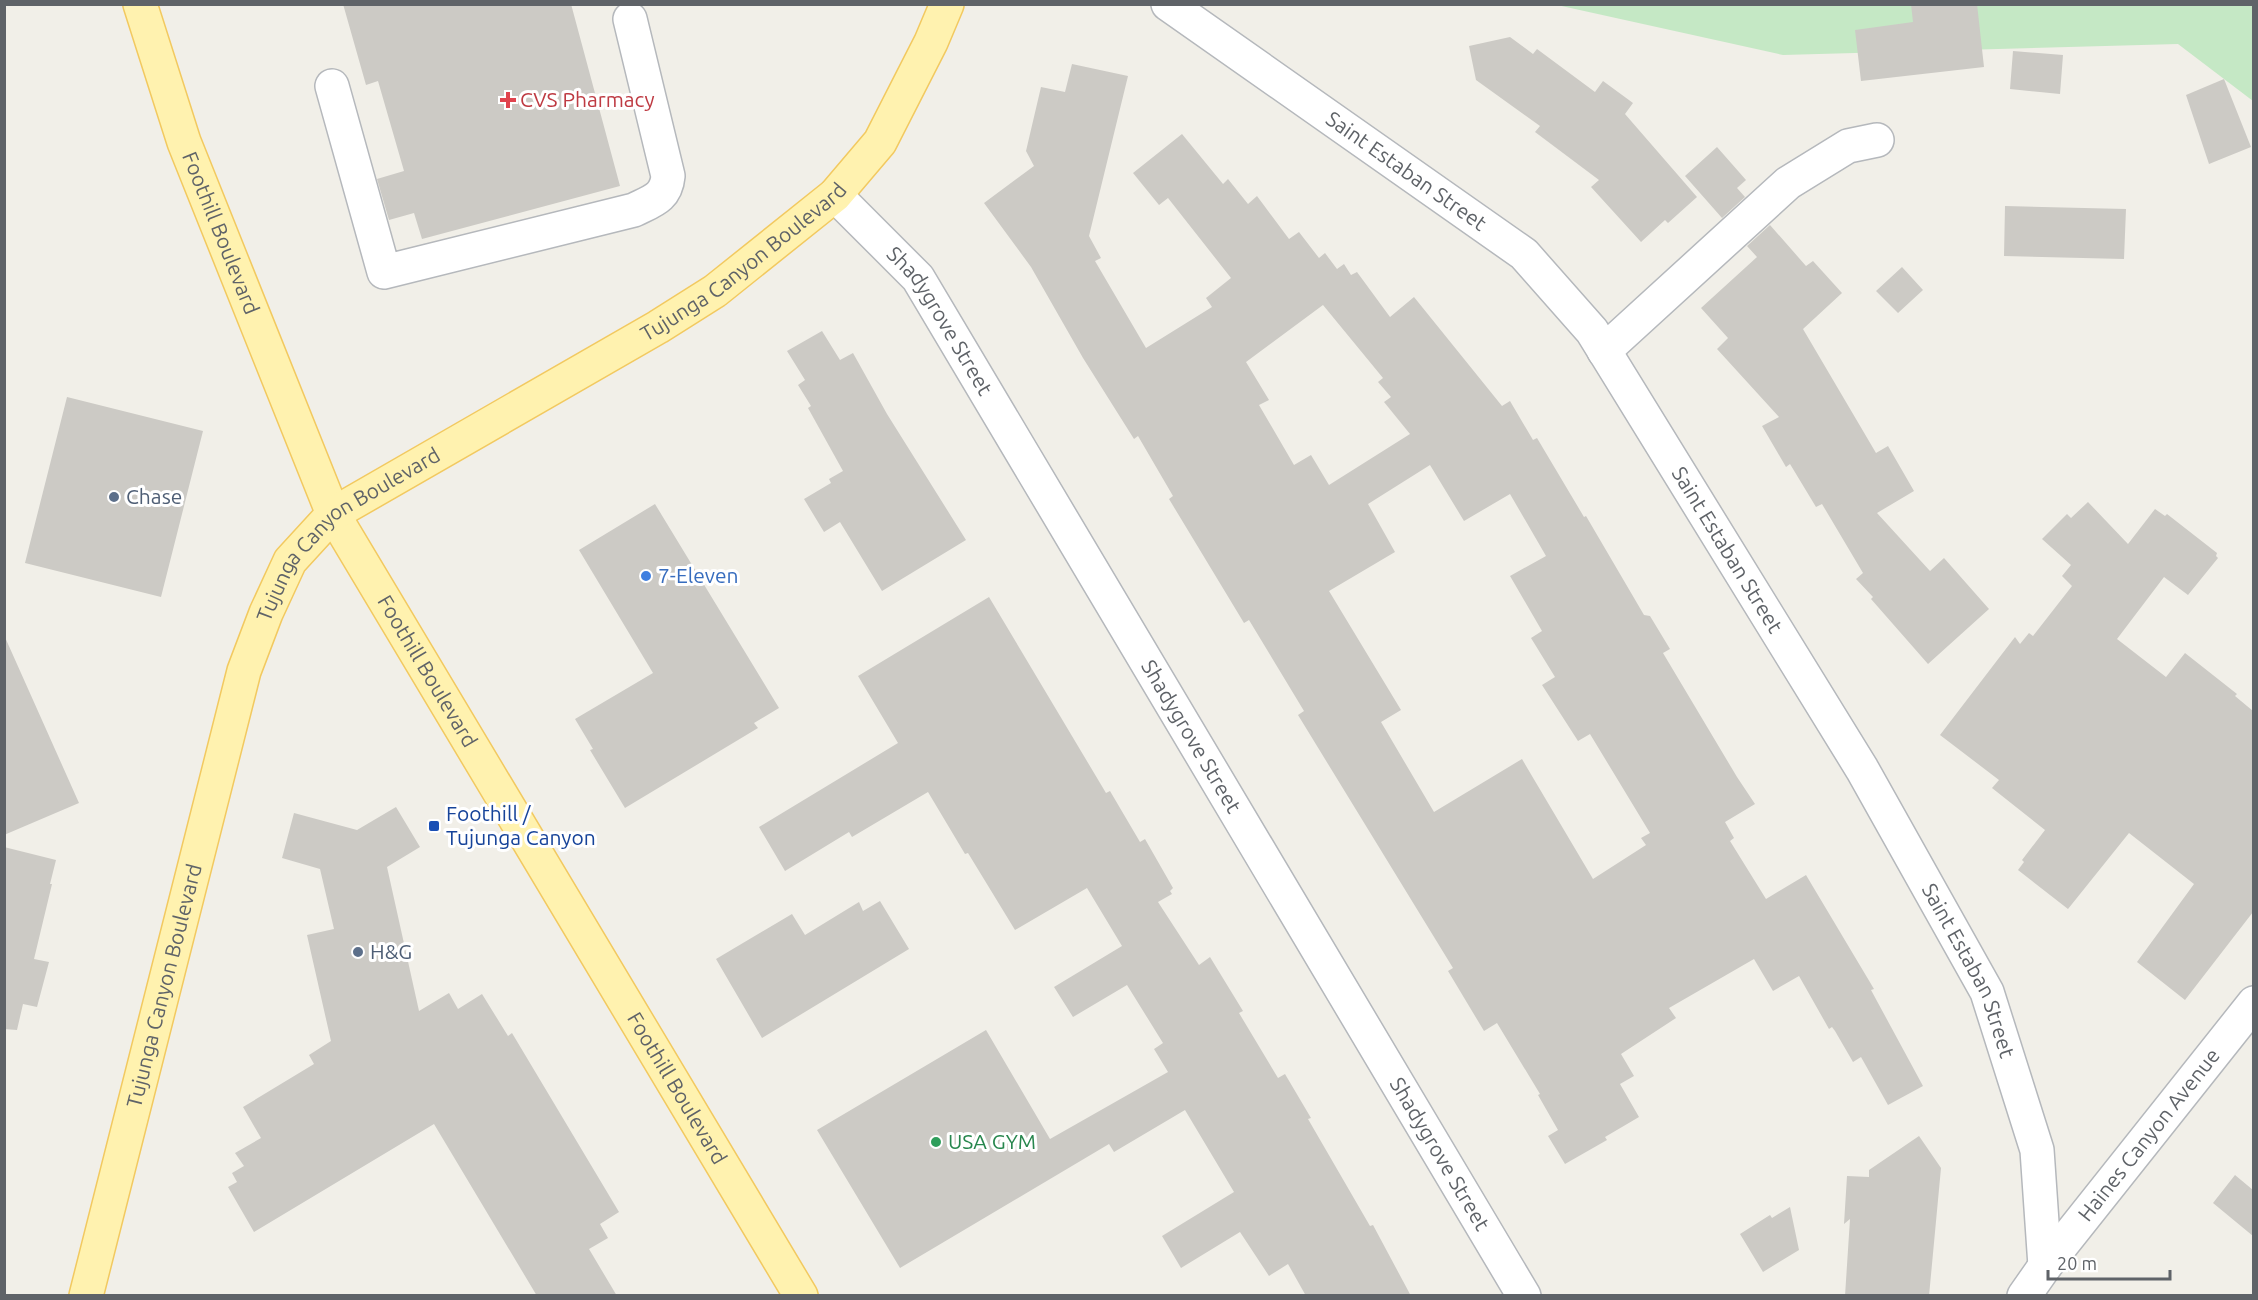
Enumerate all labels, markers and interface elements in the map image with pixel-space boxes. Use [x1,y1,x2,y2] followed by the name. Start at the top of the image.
[520,87,655,111] place label: CVS Pharmacy
[501,93,515,107] marker: CVS Pharmacy
[1322,106,1492,235] street label: Saint Estaban Street
[178,148,265,317] street label: Foothill Boulevard
[636,178,851,345] street label: Tujunga Canyon Boulevard
[882,241,998,399] street label: Shadygrove Street
[251,442,444,624] street label: Tujunga Canyon Boulevard
[1668,462,1788,637] street label: Saint Estaban Street
[126,484,182,508] place label: Chase
[107,490,121,504] marker: Chase
[658,563,739,587] place label: 7-Eleven
[639,569,653,583] marker: 7-Eleven
[373,591,483,751] street label: Foothill Boulevard
[1137,655,1247,817] street label: Shadygrove Street
[446,801,596,849] place label: Foothill / Tujunga Canyon
[427,819,441,833] marker: Foothill / Tujunga Canyon
[121,861,206,1110] street label: Tujunga Canyon Boulevard
[1918,879,2020,1060] street label: Saint Estaban Street
[370,939,412,963] place label: H&G
[351,945,365,959] marker: H&G
[623,1008,732,1168] street label: Foothill Boulevard
[2073,1043,2224,1225] street label: Haines Canyon Avenue
[1386,1073,1495,1234] street label: Shadygrove Street
[948,1129,1036,1153] place label: USA GYM
[929,1135,943,1149] marker: USA GYM
[2048,1243,2170,1281] scale bar
[2057,1253,2097,1273] text: 20 m

